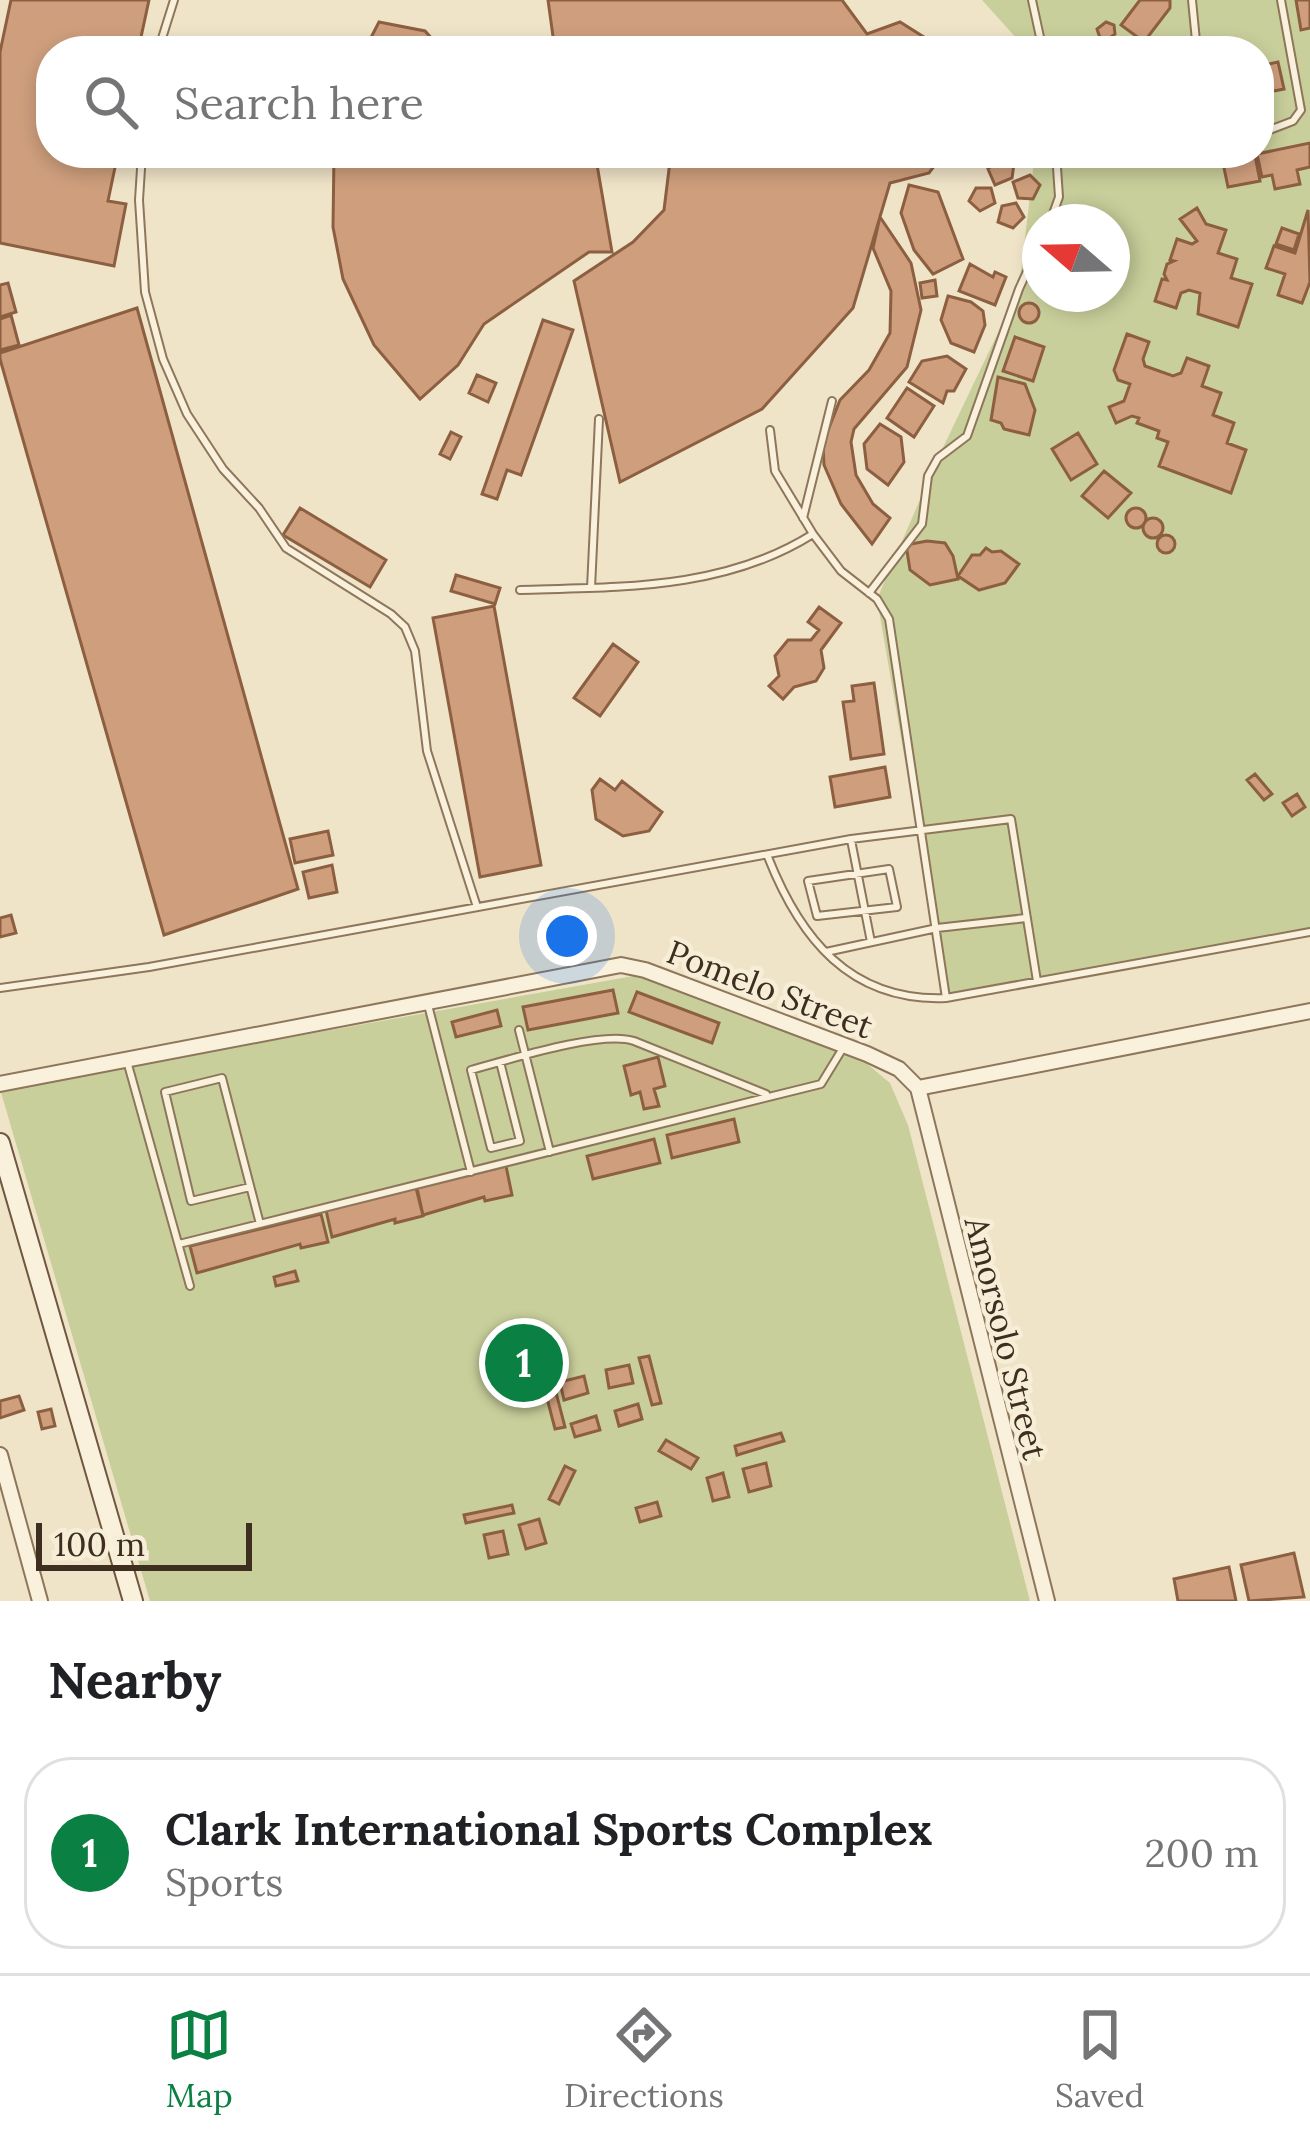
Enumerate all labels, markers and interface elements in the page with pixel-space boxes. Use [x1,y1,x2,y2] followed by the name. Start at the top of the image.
[36,36,1274,168] search box
[78,69,144,135] icon: search
[174,74,424,131] text: Search here
[1022,204,1130,312] north arrow
[537,906,597,966] your location
[661,931,879,1048] street label: Pomelo Street
[955,1211,1057,1464] street label: Amorsolo Street
[485,1318,563,1408] pin: 1
[36,1517,252,1570] scale bar
[54,1523,145,1565] text: 100 m
[48,1647,221,1712] text: Nearby
[165,1800,932,1857] text: Clark International Sports Complex
[82,1828,98,1878] text: 1
[1144,1828,1259,1878] text: 200 m
[165,1857,283,1907] text: Sports
[166,2002,233,2116] tab: Map
[564,2002,724,2116] tab: Directions
[1055,2002,1144,2116] tab: Saved

